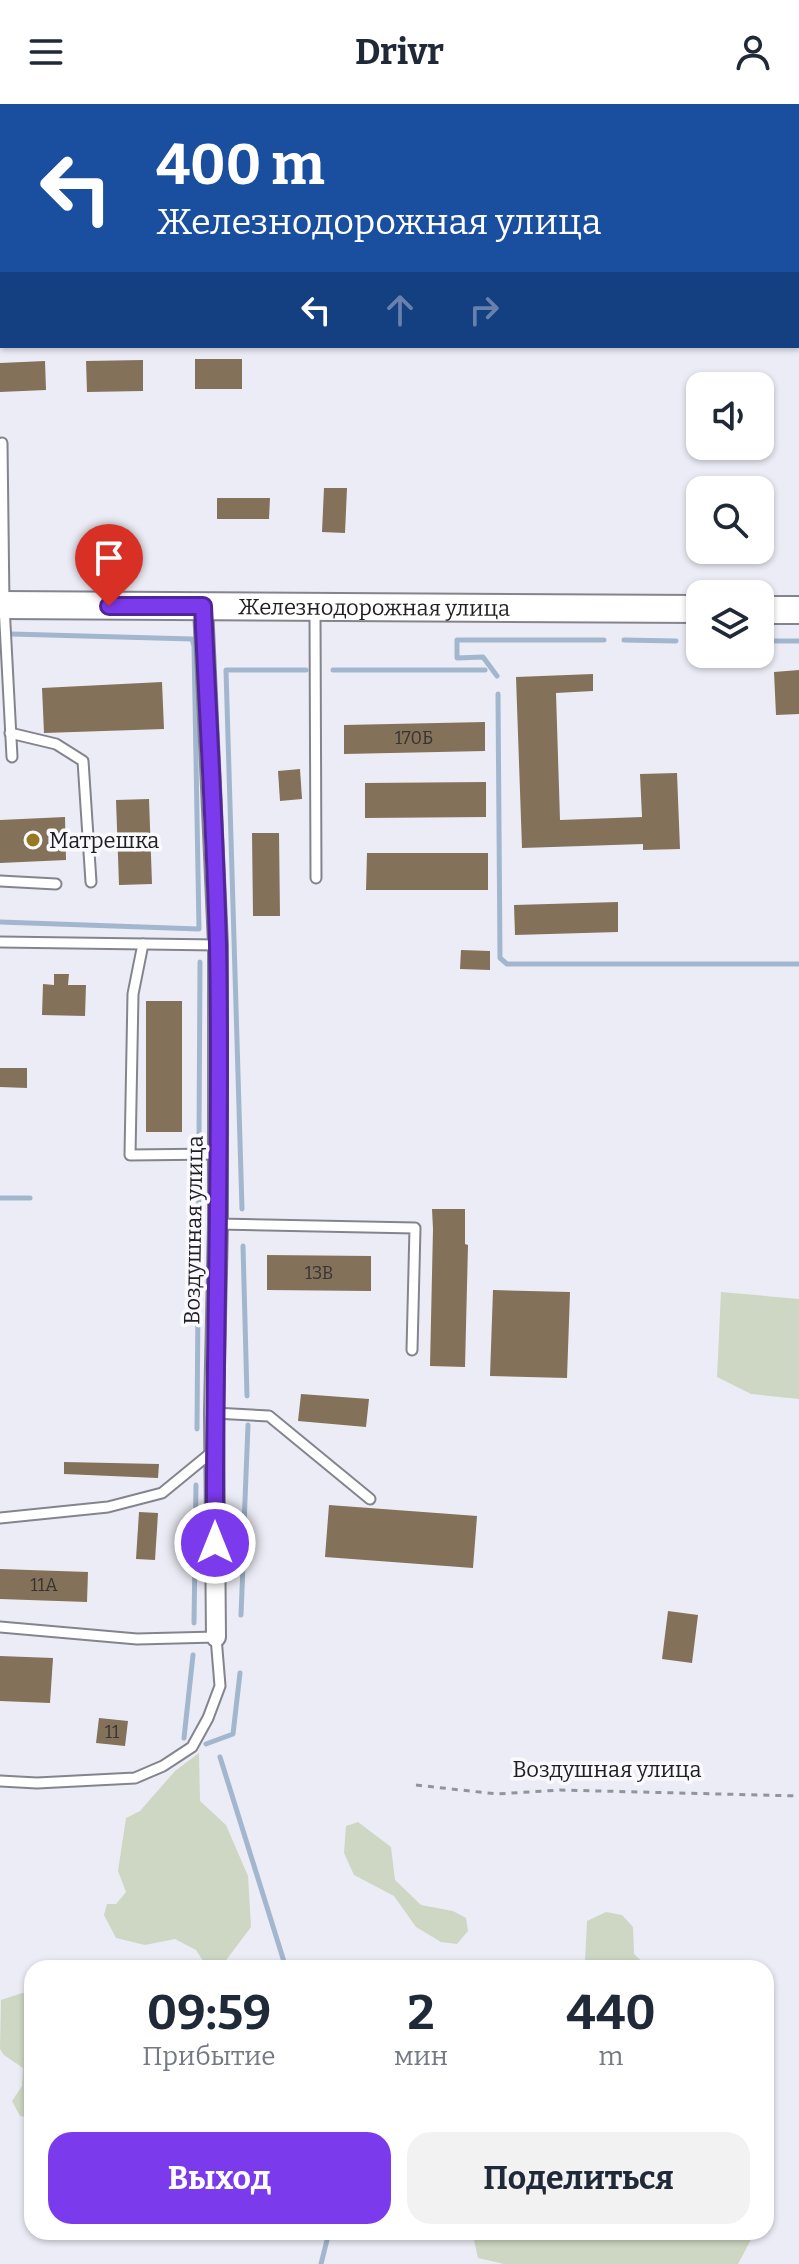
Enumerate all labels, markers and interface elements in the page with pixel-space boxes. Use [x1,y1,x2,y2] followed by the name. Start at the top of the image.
[24,30,68,74] icon: menu
[355,30,444,74] text: Drivr
[731,30,775,74] icon: person
[156,132,325,199] text: 400 m
[24,136,128,240] icon: left
[156,200,601,244] text: Железнодорожная улица
[294,288,338,332] icon: left
[378,288,422,332] icon: ahead
[462,288,506,332] icon: right
[686,372,774,668] map controls
[686,372,774,460] button: sound
[686,476,774,564] button: search
[75,524,143,606] pin
[87,536,131,580] icon: arrive
[686,580,774,668] button: layers
[238,593,510,622] street label: Железнодорожная улица
[395,727,433,749] house number: 170Б
[49,827,159,854] place label: Матрешка
[24,831,42,849] marker: Матрешка
[178,1135,209,1325] street label: Воздушная улица
[305,1262,333,1284] house number: 13В
[173,1501,257,1585] position arrow
[30,1574,58,1596] house number: 11А
[105,1721,120,1743] house number: 11
[512,1756,702,1783] street label: Воздушная улица
[147,1984,271,2042] text: 09:59
[407,1984,434,2042] text: 2
[566,1984,656,2042] text: 440
[142,2041,276,2072] text: Прибытие
[394,2041,448,2072] text: мин
[599,2041,623,2072] text: m
[48,2132,391,2224] button: Выход
[407,2132,750,2224] button: Поделиться

